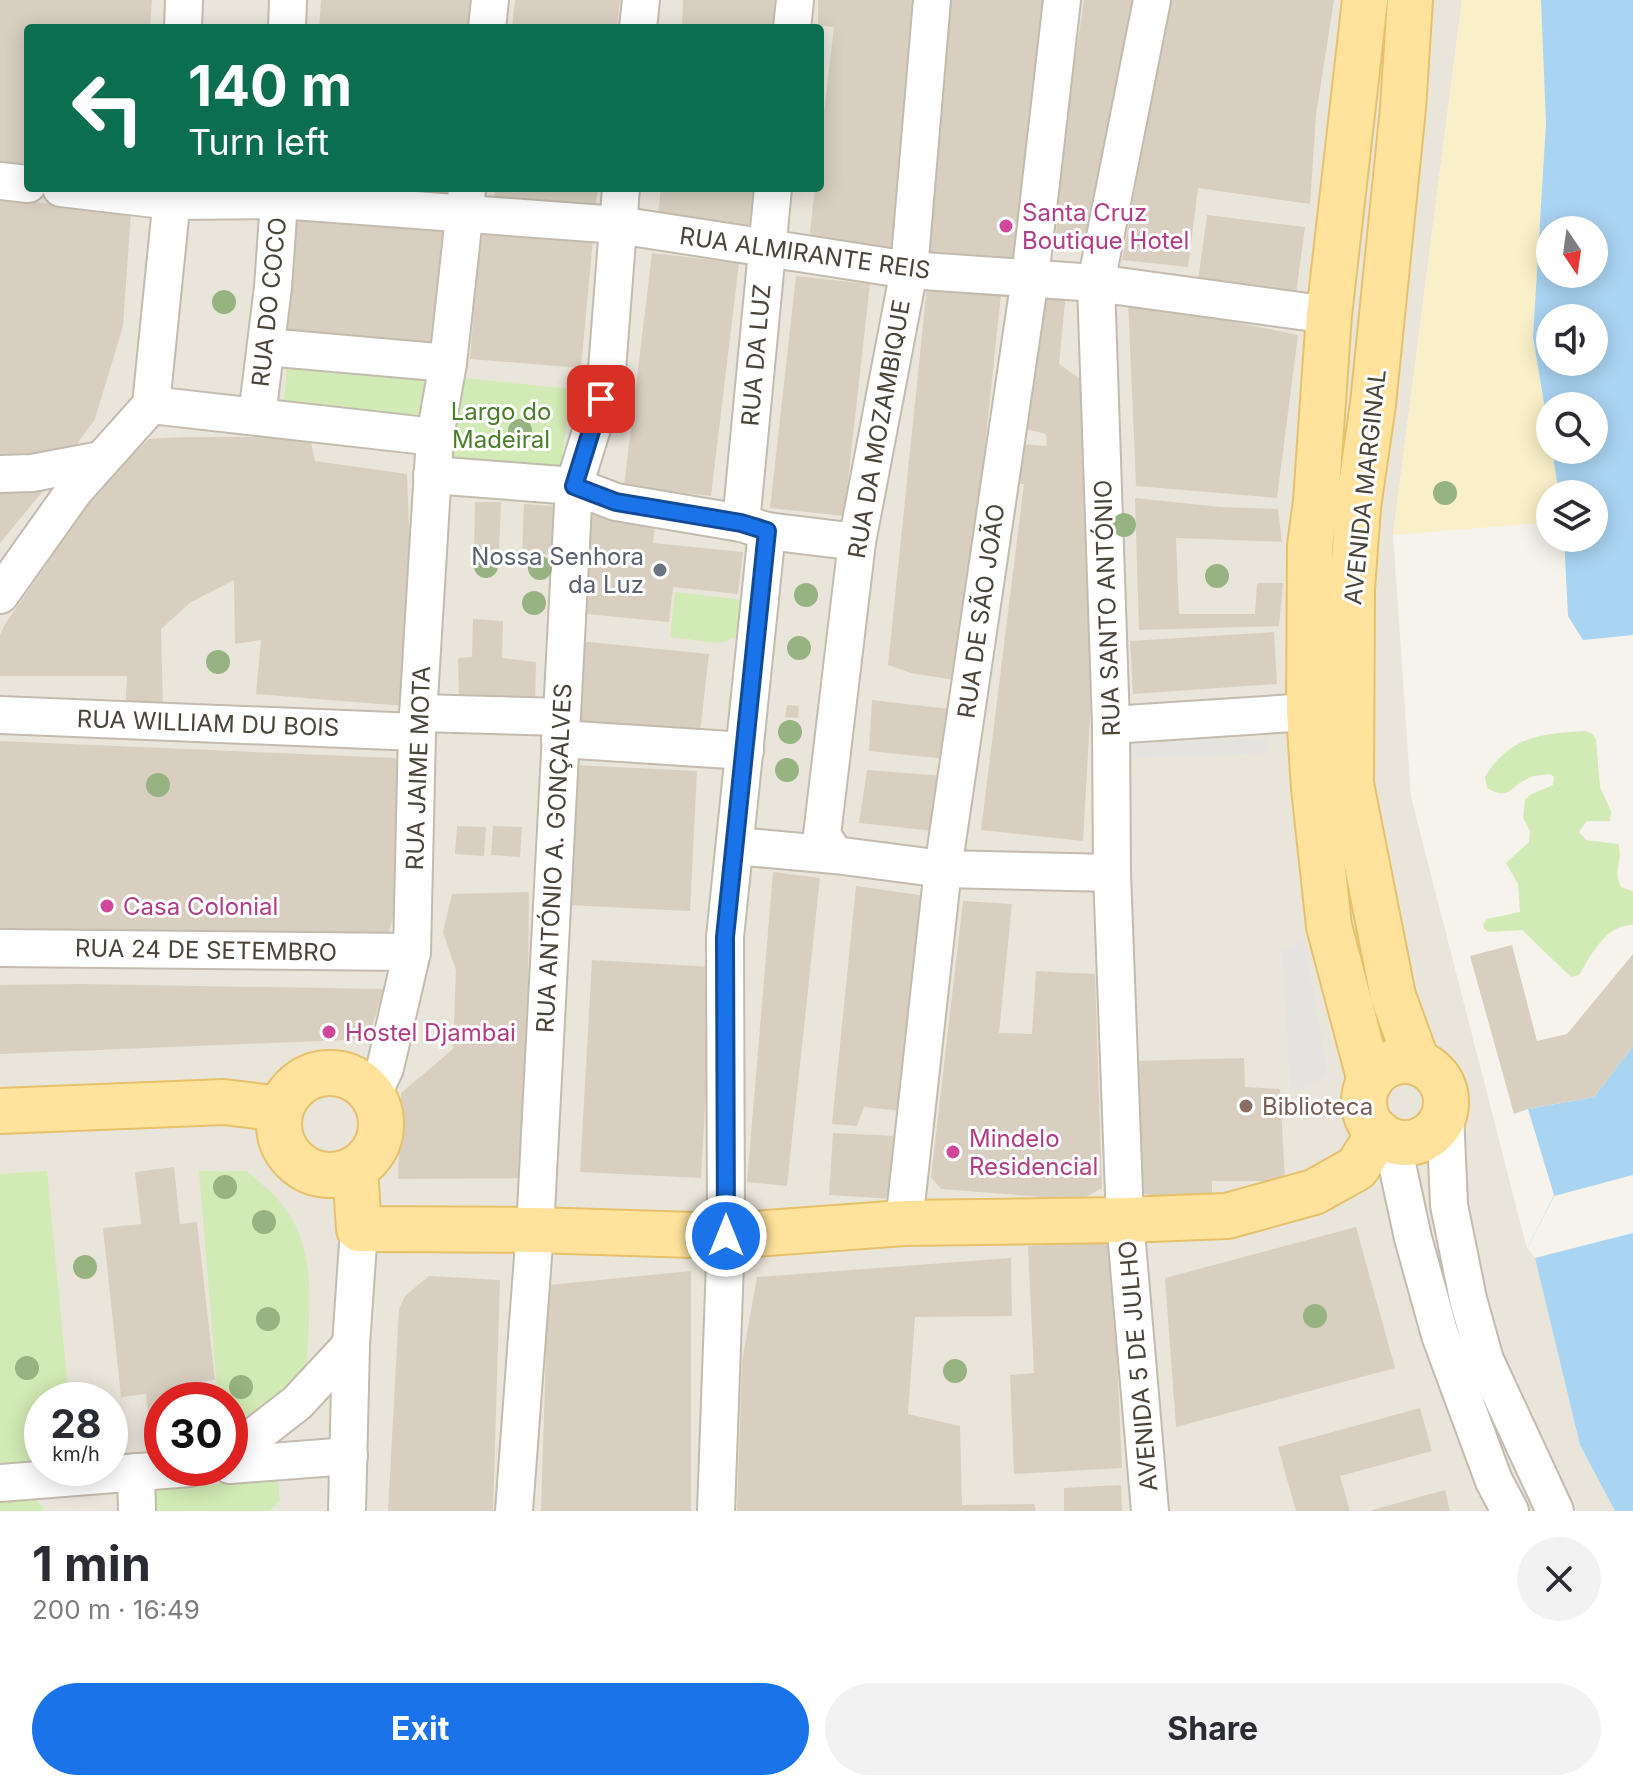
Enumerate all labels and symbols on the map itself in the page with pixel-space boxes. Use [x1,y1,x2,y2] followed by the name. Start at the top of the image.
[1022,198,1189,255] place label: Santa Cruz Boutique Hotel
[246,216,292,388] street label: RUA DO COCO
[1536,216,1608,288] north arrow
[997,217,1015,235] marker: Santa Cruz Boutique Hotel
[678,221,932,285] street label: RUA ALMIRANTE REIS
[735,283,777,427] street label: RUA DA LUZ
[842,297,916,561] street label: RUA DA MOZAMBIQUE
[567,365,635,433] pin
[1338,368,1392,606] street label: AVENIDA MARGINAL
[451,397,551,454] park label: Largo do Madeiral
[1088,479,1126,737] street label: RUA SANTO ANTÓNIO
[952,502,1010,720] street label: RUA DE SÃO JOÃO
[471,542,644,599] place label: Nossa Senhora da Luz
[651,561,669,579] marker: Nossa Senhora da Luz
[400,665,436,871] street label: RUA JAIME MOTA
[530,682,578,1034] street label: RUA ANTÓNIO A. GONÇALVES
[76,704,340,742] street label: RUA WILLIAM DU BOIS
[123,892,278,921] place label: Casa Colonial
[98,897,116,915] marker: Casa Colonial
[75,933,337,967] street label: RUA 24 DE SETEMBRO
[345,1018,516,1047] place label: Hostel Djambai
[320,1023,338,1041] marker: Hostel Djambai
[1262,1092,1373,1121] place label: Biblioteca
[1237,1097,1255,1115] marker: Biblioteca
[969,1124,1098,1181] place label: Mindelo Residencial
[944,1143,962,1161] marker: Mindelo Residencial
[684,1194,768,1278] position arrow
[1113,1240,1163,1492] street label: AVENIDA 5 DE JULHO
[144,1382,248,1486] speed limit sign: 30

